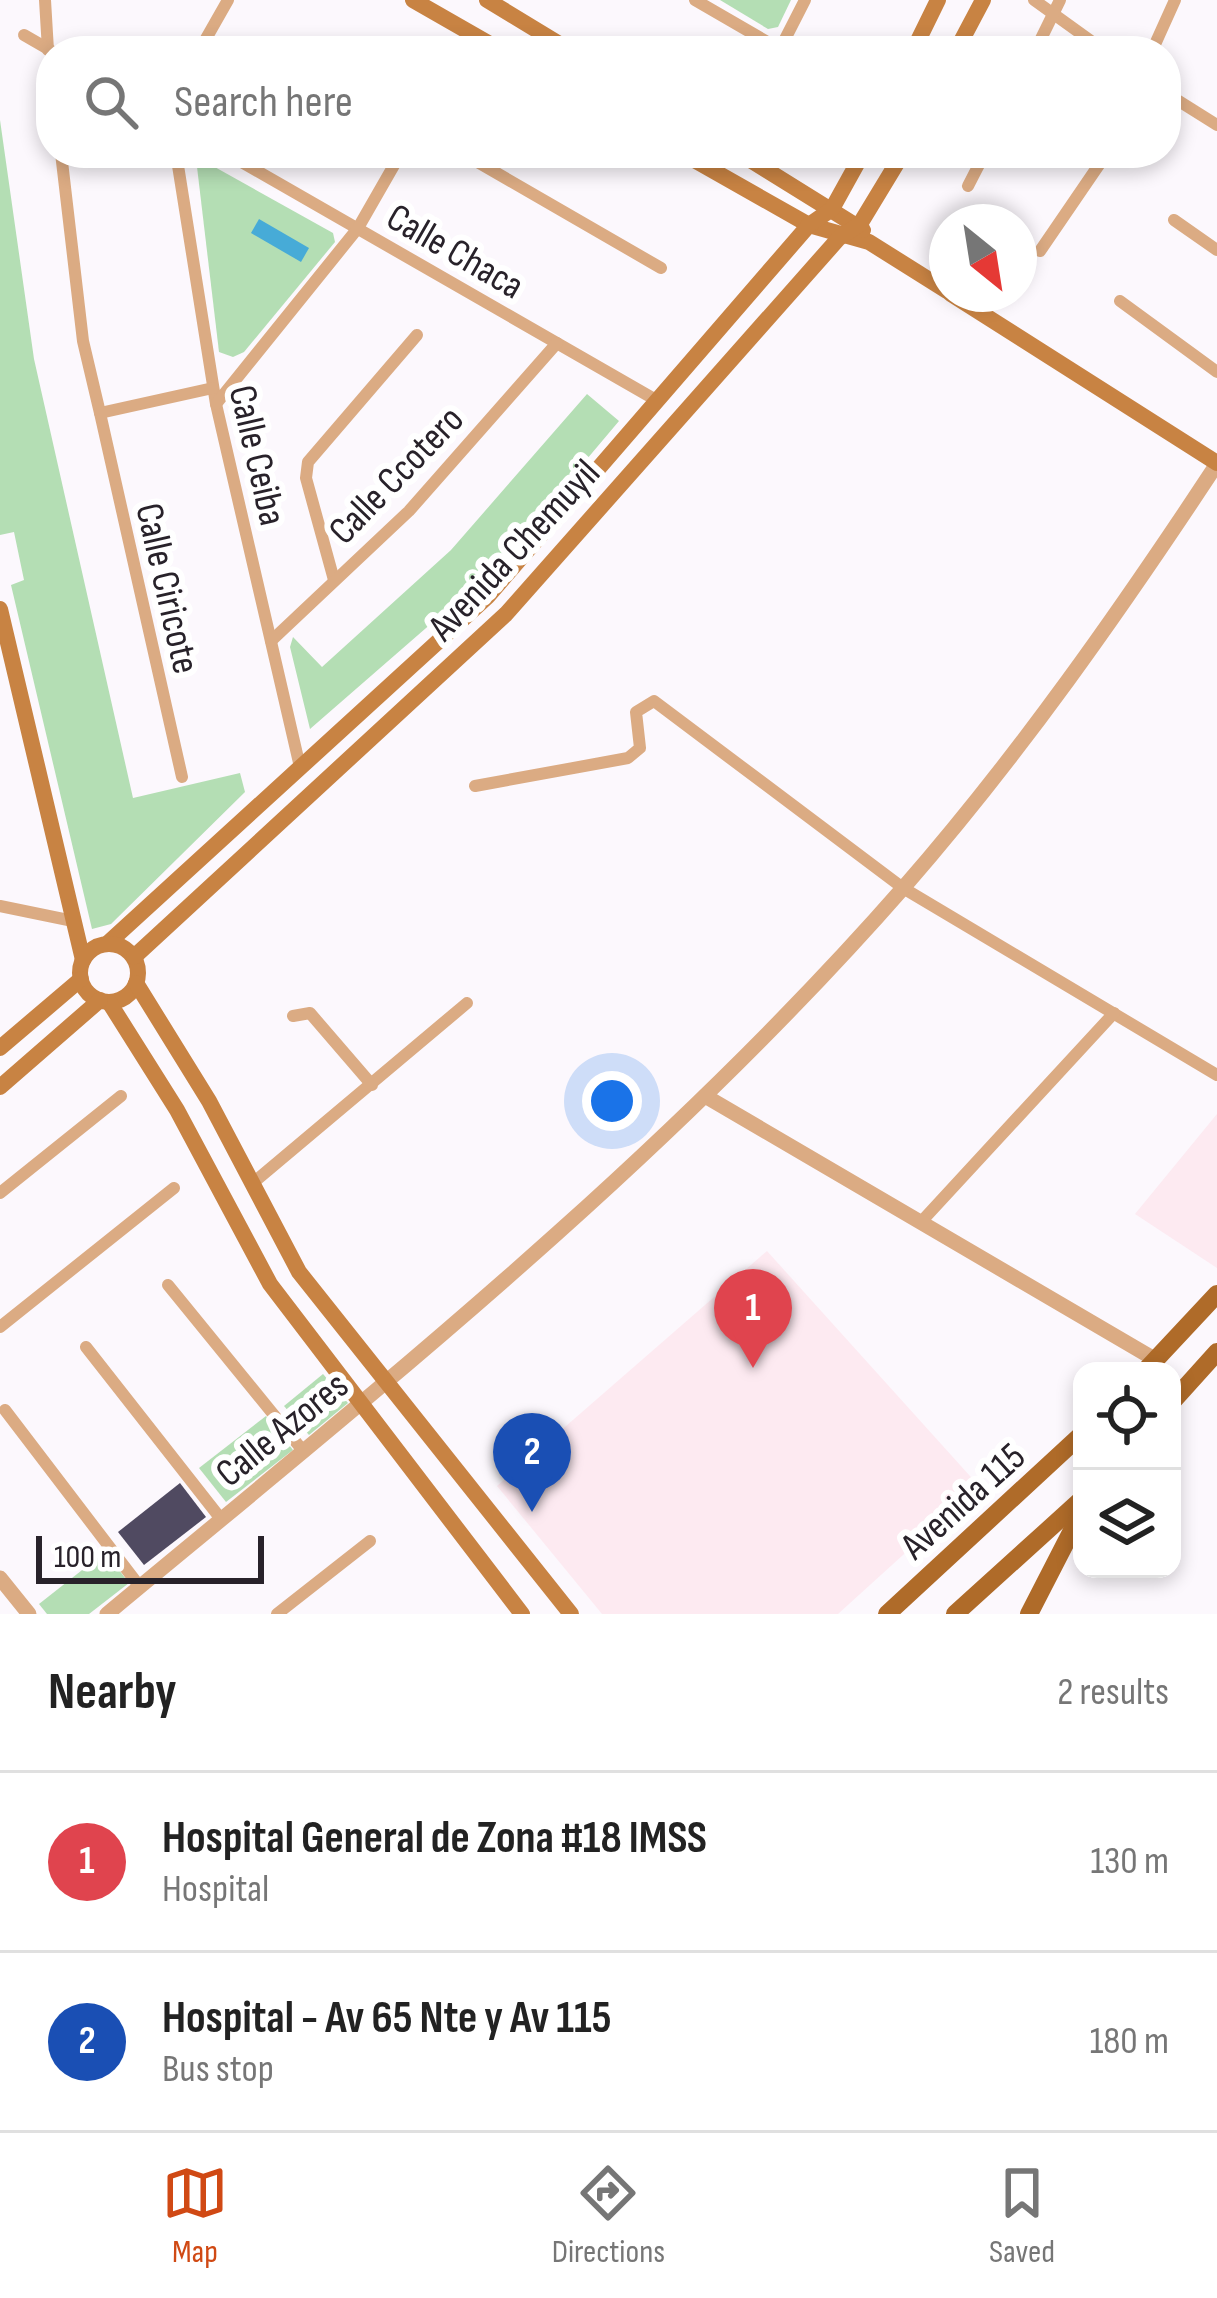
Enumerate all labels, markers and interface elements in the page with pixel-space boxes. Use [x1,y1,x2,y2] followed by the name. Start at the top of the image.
[36,36,1181,168] search box
[78,69,144,135] icon: search
[174,75,353,130] text: Search here
[378,194,532,310] street label: Calle Chaca
[929,204,1037,312] north arrow
[218,381,295,530] street label: Calle Ceiba
[320,397,474,555] street label: Calle Ccotero
[418,450,611,652] street label: Avenida Chemuyil
[124,499,209,678] street label: Calle Ciricote
[582,1071,642,1131] your location
[714,1269,792,1368] pin: 1
[207,1362,358,1497] street label: Calle Azores
[1073,1362,1181,1578] map controls
[1073,1362,1181,1470] button: locate
[493,1413,571,1512] pin: 2
[891,1434,1036,1571] street label: Avenida 115
[1073,1470,1181,1578] button: layers
[36,1530,264,1583] scale bar
[54,1537,121,1577] text: 100 m
[48,1662,177,1723] text: Nearby
[1057,1669,1169,1716] text: 2 results
[162,1811,707,1866] text: Hospital General de Zona #18 IMSS
[79,1838,95,1885] text: 1
[1090,1838,1169,1885] text: 130 m
[162,1866,269,1913] text: Hospital
[162,1991,611,2046] text: Hospital - Av 65 Nte y Av 115
[78,2018,96,2065] text: 2
[1090,2018,1169,2065] text: 180 m
[162,2046,274,2093] text: Bus stop
[162,2160,228,2272] tab: Map
[552,2160,665,2272] tab: Directions
[989,2160,1055,2272] tab: Saved

